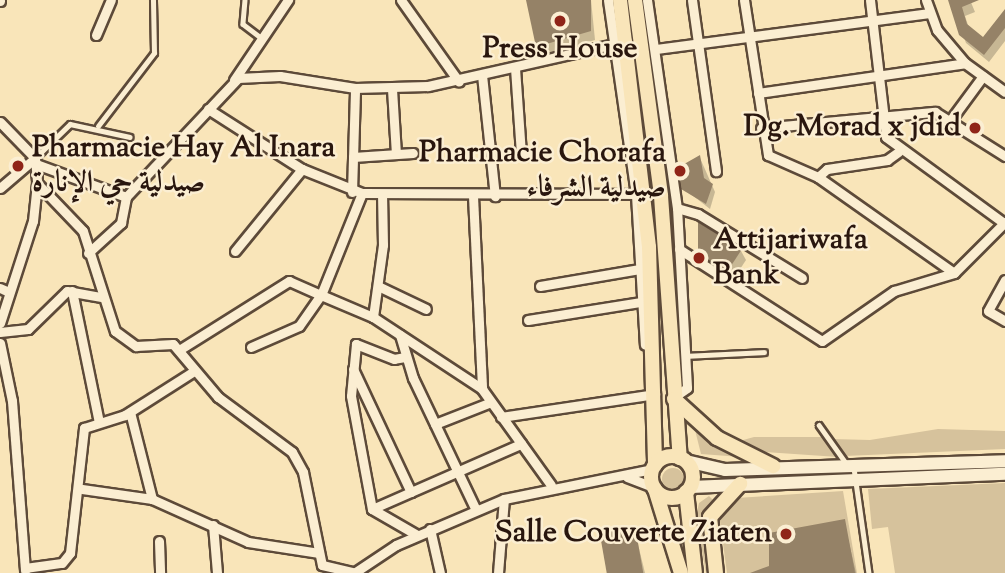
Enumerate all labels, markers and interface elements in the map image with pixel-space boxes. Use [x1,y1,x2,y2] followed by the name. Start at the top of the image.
[552,13,568,29] marker: Press House
[483,32,637,68] place label: Press House
[744,110,961,146] place label: Dg. Morad x jdid
[967,120,983,136] marker: Dg. Morad x jdid
[32,131,335,202] place label: Pharmacie Hay Al Inara صيدلية حي الإنارة
[419,136,666,206] place label: Pharmacie Chorafa صيدلية الشرفاء
[10,158,26,174] marker: Pharmacie Hay Al Inara صيدلية حي الإنارة
[672,163,688,179] marker: Pharmacie Chorafa صيدلية الشرفاء
[713,223,868,294] place label: Attijariwafa Bank
[691,250,707,266] marker: Attijariwafa Bank
[495,516,772,552] place label: Salle Couverte Ziaten
[778,526,794,542] marker: Salle Couverte Ziaten

